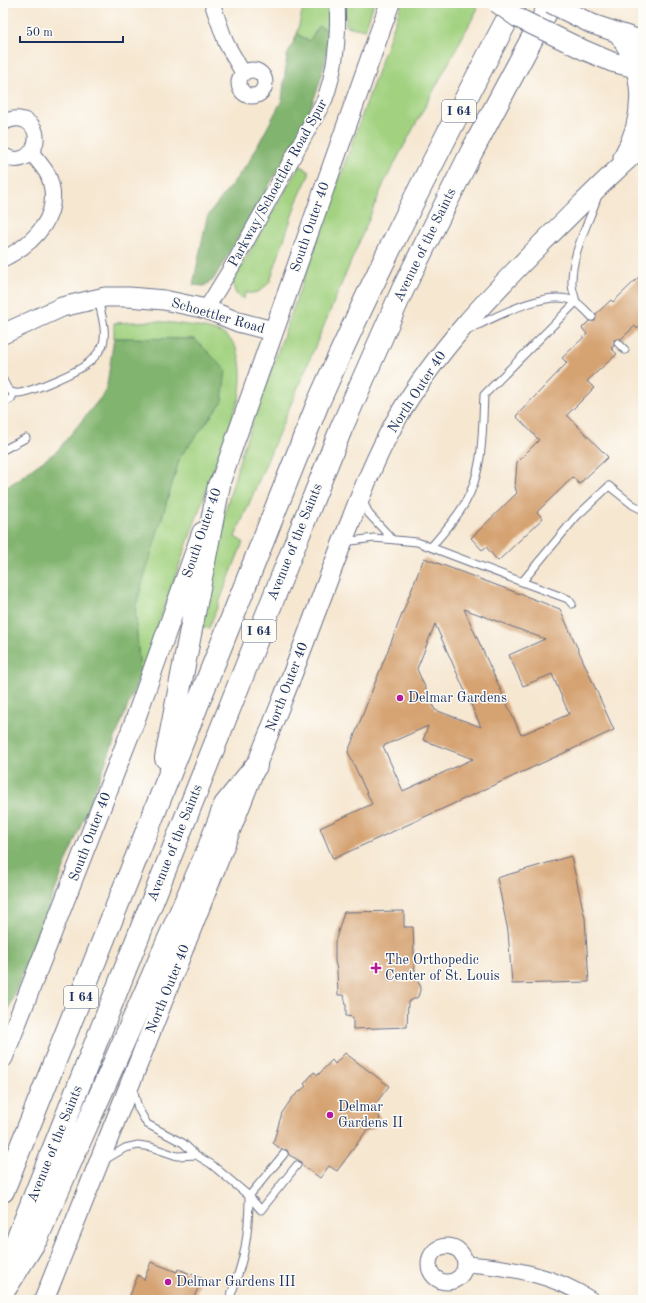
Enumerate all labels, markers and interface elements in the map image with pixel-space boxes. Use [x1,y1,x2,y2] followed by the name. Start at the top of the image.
[20,18,123,44] scale bar
[26,26,53,39] text: 50 m
[226,97,330,269] street label: Parkway/Schoettler Road Spur
[442,100,476,122] road number: I 64
[288,180,332,274] street label: South Outer 40
[391,186,459,304] street label: Avenue of the Saints
[170,296,266,336] street label: Schoettler Road
[385,349,449,435] street label: North Outer 40
[265,482,325,602] street label: Avenue of the Saints
[180,486,224,580] street label: South Outer 40
[242,620,276,642] road number: I 64
[264,640,310,734] street label: North Outer 40
[408,691,507,705] place label: Delmar Gardens
[395,693,405,703] marker: Delmar Gardens
[145,783,205,903] street label: Avenue of the Saints
[67,791,113,883] street label: South Outer 40
[144,943,192,1035] street label: North Outer 40
[385,953,500,983] place label: The Orthopedic Center of St. Louis
[370,962,382,974] marker: The Orthopedic Center of St. Louis
[64,986,98,1008] road number: I 64
[25,1084,85,1204] street label: Avenue of the Saints
[338,1100,403,1130] place label: Delmar Gardens II
[325,1110,335,1120] marker: Delmar Gardens II
[176,1275,295,1289] place label: Delmar Gardens III
[163,1277,173,1287] marker: Delmar Gardens III

